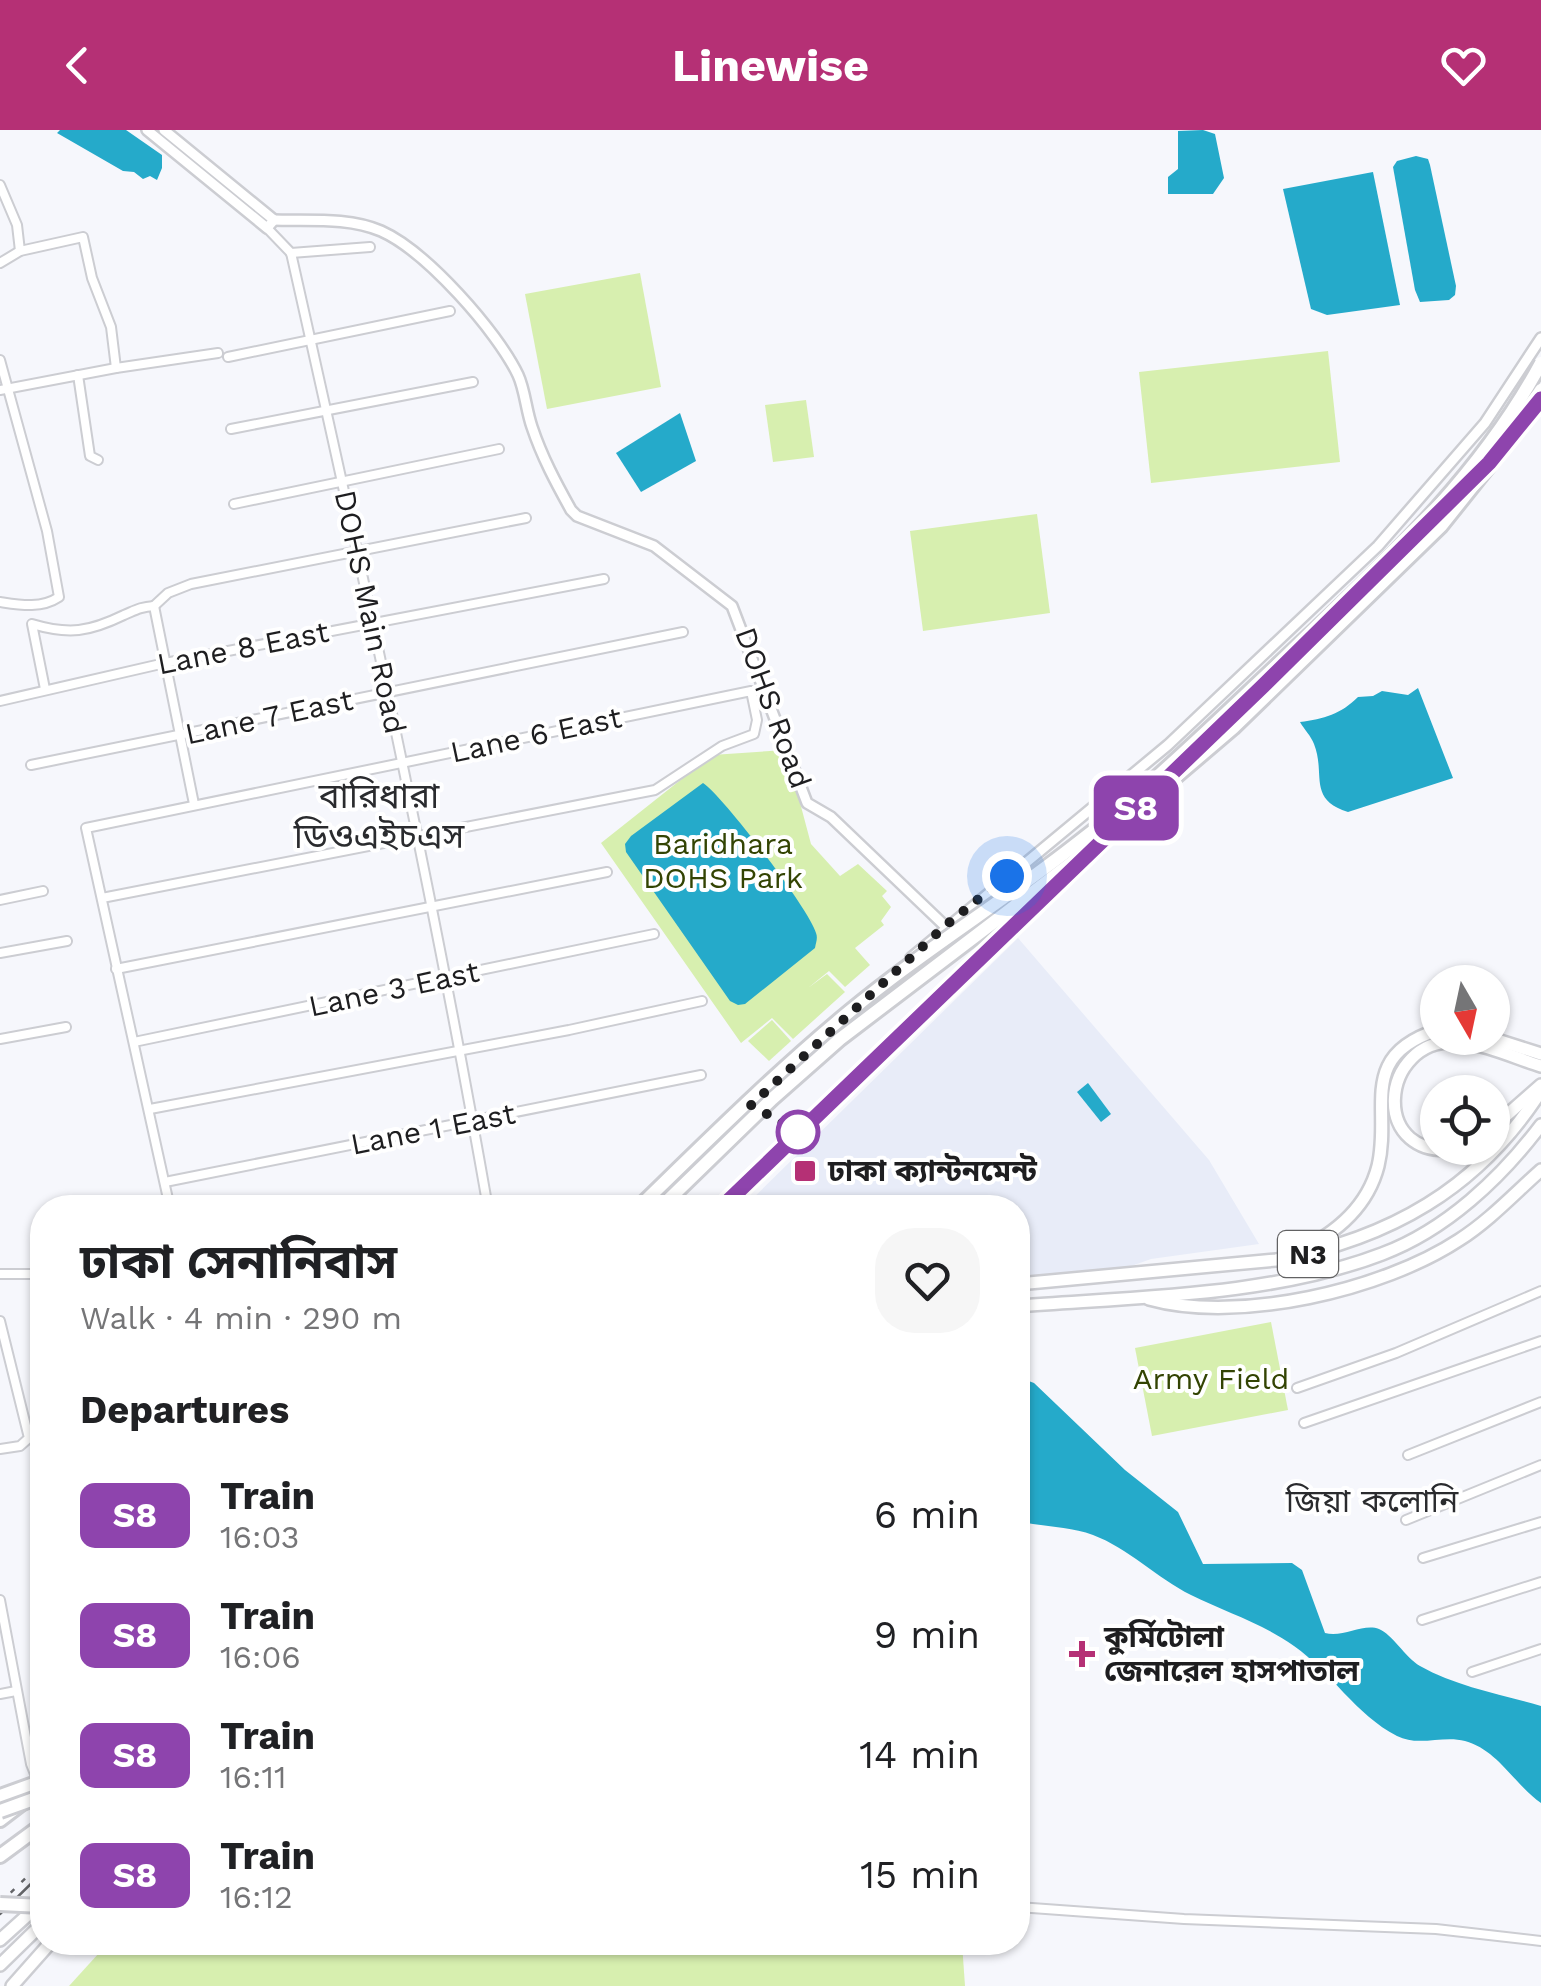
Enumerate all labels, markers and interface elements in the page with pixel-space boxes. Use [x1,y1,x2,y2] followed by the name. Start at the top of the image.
[50,38,105,93] icon: back
[1436,38,1491,93] icon: heart
[672,39,869,92] text: Linewise
[328,487,413,737] street label: DOHS Main Road
[154,614,332,681] street label: Lane 8 East
[728,623,819,793] street label: DOHS Road
[182,682,356,751] street label: Lane 7 East
[447,699,625,770] street label: Lane 6 East
[293,775,465,857] district label: বারিধারা ডিওএইচএস
[1091,776,1181,840] line badge: S8
[1114,787,1158,829] text: S8
[643,826,803,895] park label: Baridhara DOHS Park
[982,851,1032,901] your location
[306,953,483,1024] street label: Lane 3 East
[1420,965,1510,1055] north arrow
[1420,965,1510,1165] map controls
[1420,1075,1510,1165] button: locate
[348,1095,519,1162] street label: Lane 1 East
[777,1111,819,1153] unlabelled marker
[827,1153,1038,1188] place label: ঢাকা ক্যান্টনমেন্ট
[792,1158,818,1184] marker: ঢাকা ক্যান্টনমেন্ট
[875,1228,980,1333] button: heart
[1278,1231,1338,1277] road number: N3
[80,1233,397,1290] text: ঢাকা সেনানিবাস
[80,1299,402,1337] text: Walk · 4 min · 290 m
[1133,1361,1289,1396] park label: Army Field
[80,1388,289,1432] text: Departures
[220,1474,315,1518] text: Train
[1285,1482,1459,1520] district label: জিয়া কলোনি
[874,1493,980,1537] text: 6 min
[113,1494,157,1536] text: S8
[220,1518,299,1556] text: 16:03
[220,1594,315,1638] text: Train
[874,1613,980,1657] text: 9 min
[113,1614,157,1656] text: S8
[1103,1619,1360,1688] place label: কুর্মিটোলা জেনারেল হাসপাতাল
[220,1638,301,1676] text: 16:06
[1069,1641,1095,1667] marker: কুর্মিটোলা জেনারেল হাসপাতাল
[220,1714,315,1758] text: Train
[859,1733,980,1777] text: 14 min
[113,1734,157,1776] text: S8
[220,1758,286,1796] text: 16:11
[220,1834,315,1878] text: Train
[860,1853,980,1897] text: 15 min
[113,1854,157,1896] text: S8
[220,1878,293,1916] text: 16:12

